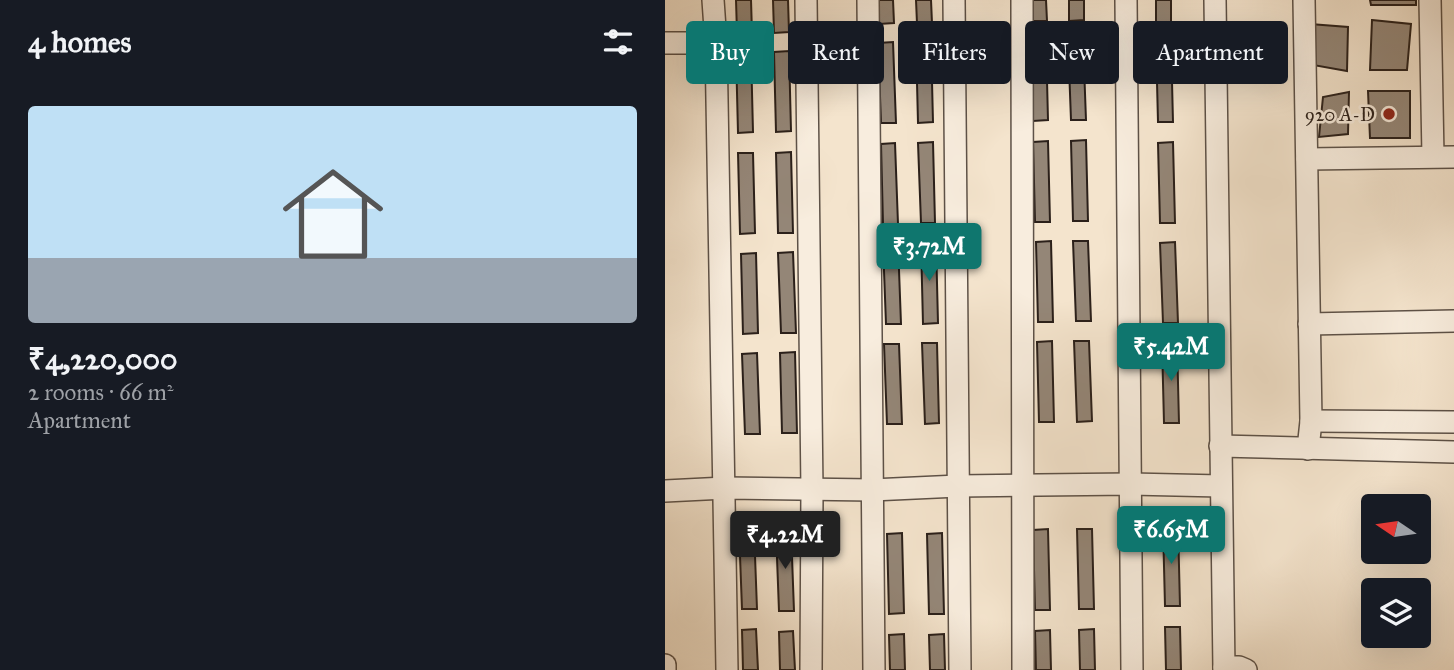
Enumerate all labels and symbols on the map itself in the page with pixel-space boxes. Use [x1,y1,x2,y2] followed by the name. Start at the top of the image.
[1305,103,1375,126] place label: 920 A-D
[1381,106,1397,122] marker: 920 A-D
[872,224,986,283] pin: ₹3.72M
[1114,324,1228,383] pin: ₹5.42M
[1361,494,1431,564] north arrow
[1114,506,1228,566] pin: ₹6.65M
[728,512,842,571] pin: ₹4.22M

